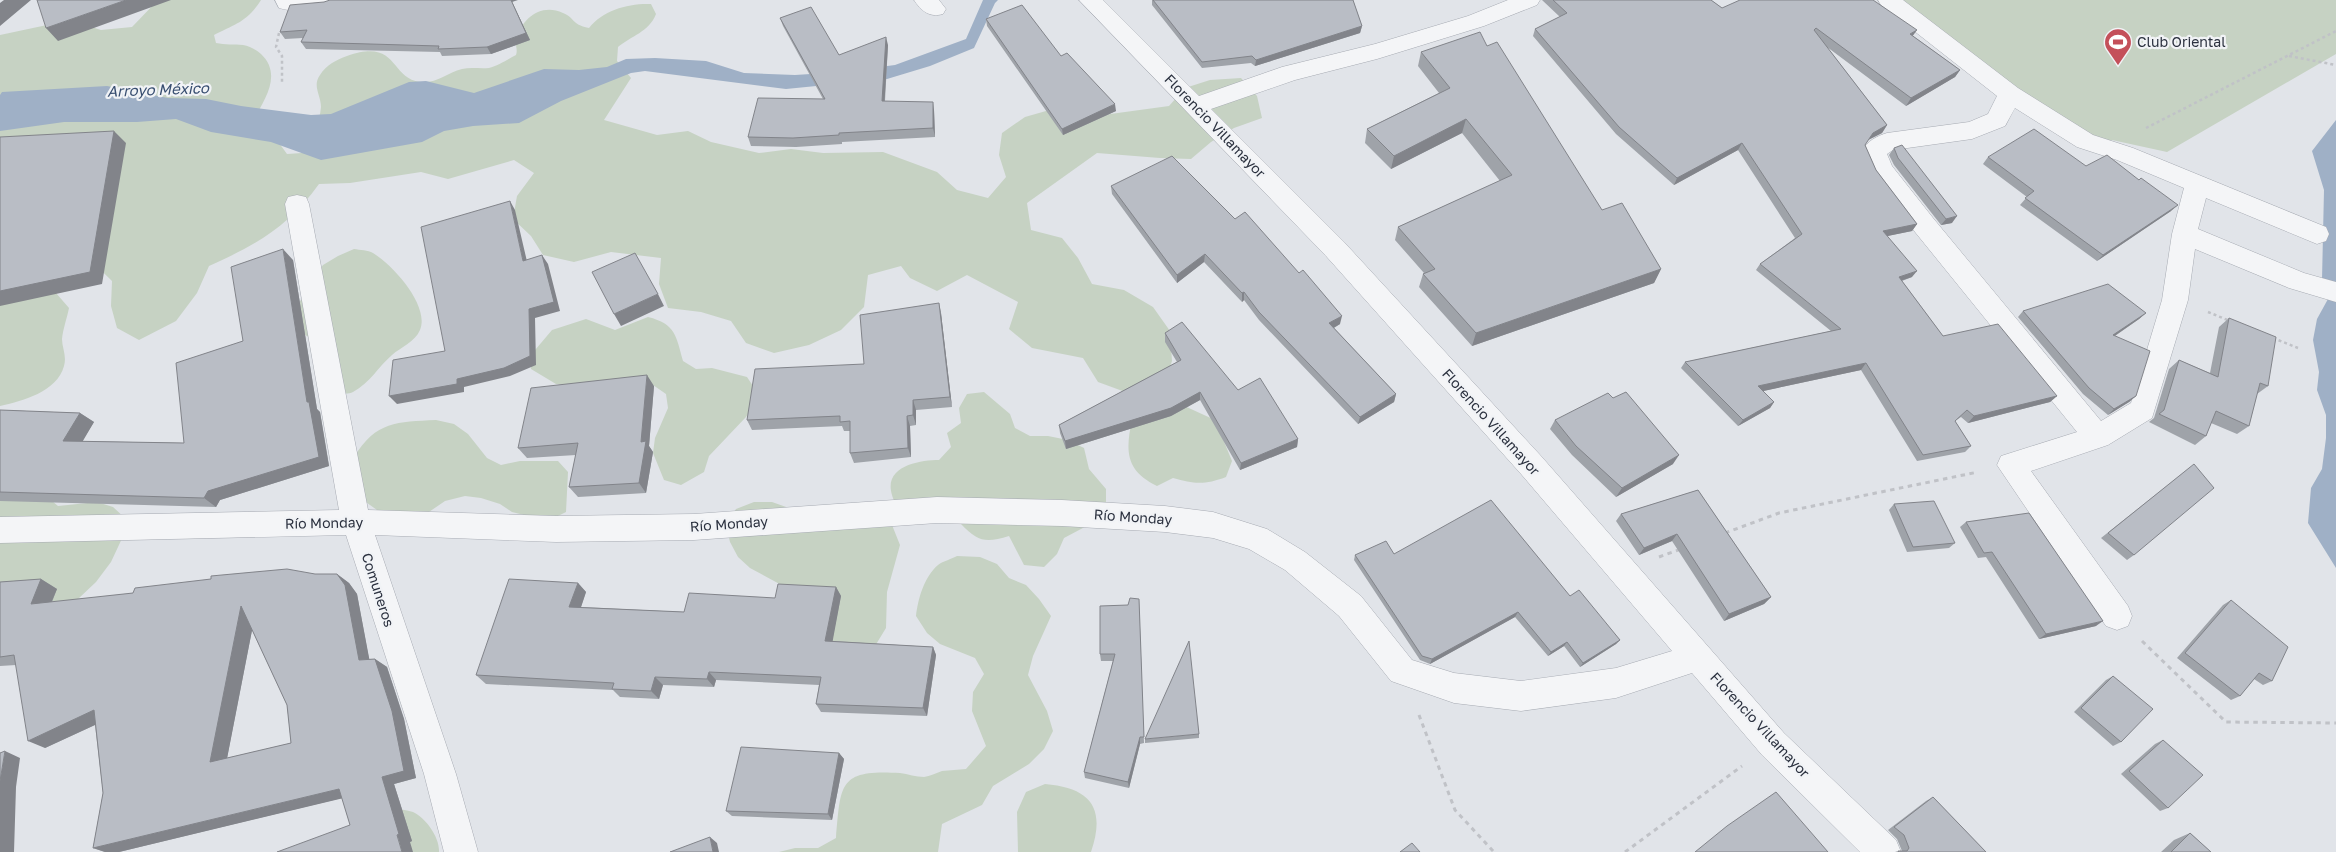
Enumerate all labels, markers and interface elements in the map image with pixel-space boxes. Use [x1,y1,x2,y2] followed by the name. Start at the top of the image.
[2103,27,2133,66] sports icon: Club Oriental
[2137,33,2226,50] place label: Club Oriental
[1161,70,1270,182] street label: Florencio Villamayor
[107,78,210,101] water label: Arroyo México
[1439,365,1544,479] street label: Florencio Villamayor
[1093,505,1173,528] street label: Río Monday
[689,512,769,535] street label: Río Monday
[285,513,363,532] street label: Río Monday
[359,551,398,629] street label: Comuneros
[1707,668,1814,781] street label: Florencio Villamayor

